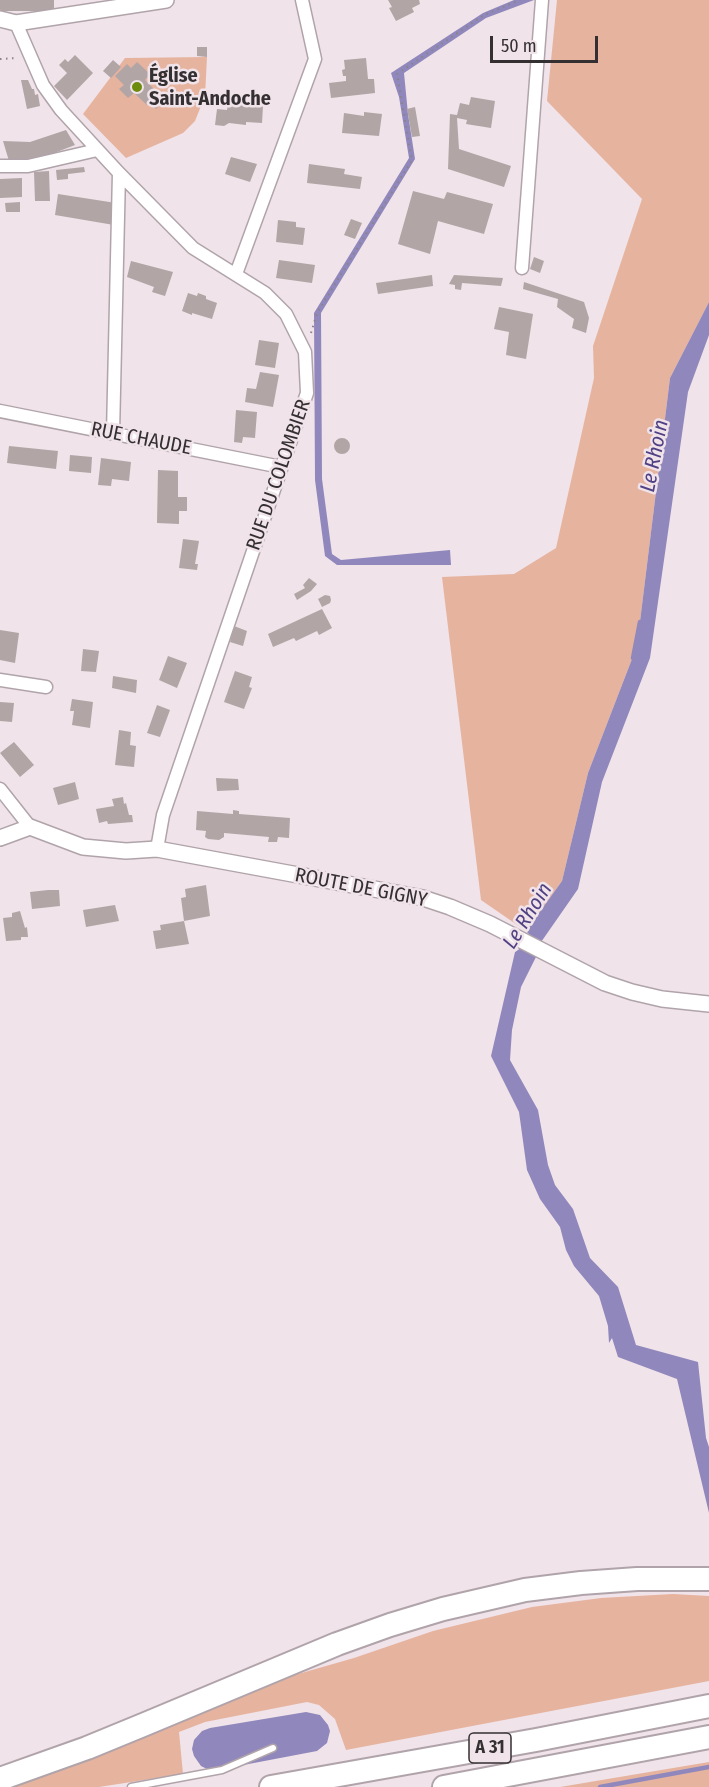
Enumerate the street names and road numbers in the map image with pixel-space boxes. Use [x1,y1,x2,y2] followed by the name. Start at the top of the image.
[242,396,316,554] street label: RUE DU COLOMBIER
[89,417,193,461] street label: RUE CHAUDE
[293,863,429,913] street label: ROUTE DE GIGNY
[469,1733,511,1763] road number: A 31

